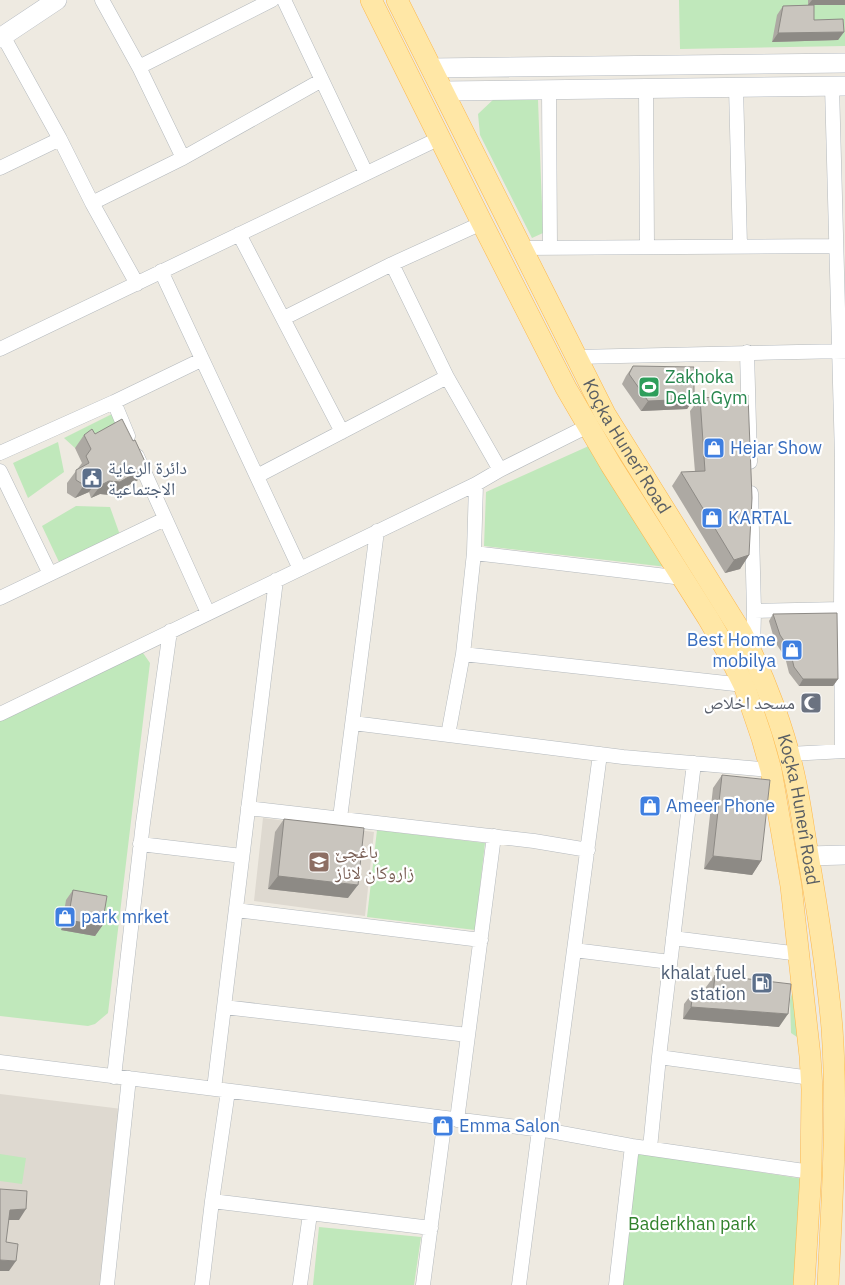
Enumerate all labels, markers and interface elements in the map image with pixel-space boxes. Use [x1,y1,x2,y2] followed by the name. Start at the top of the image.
[665,365,748,409] place label: Zakhoka Delal Gym
[578,375,676,518] street label: Koçka Hunerî Road
[637,375,661,399] sports icon: Zakhoka Delal Gym
[702,436,726,460] shop icon: Hejar Show
[730,436,822,459] place label: Hejar Show
[108,456,187,500] place label: دائرة الرعاية الاجتماعية
[80,466,104,490] public building icon: دائرة الرعاية الاجتماعية
[700,506,724,530] shop icon: KARTAL
[728,506,792,529] place label: KARTAL
[687,628,776,672] place label: Best Home mobilya
[780,638,804,662] shop icon: Best Home mobilya
[704,691,795,714] place label: مسحد اخلاص
[799,691,823,715] mosque icon: مسحد اخلاص
[773,731,825,887] street label: Koçka Hunerî Road
[638,794,662,818] shop icon: Ameer Phone
[666,794,775,817] place label: Ameer Phone
[334,840,414,884] place label: باغچێ زاروكان لاناز
[307,850,331,874] school or university icon: باغچێ زاروكان لاناز
[53,905,77,929] shop icon: park mrket
[81,905,169,928] place label: park mrket
[661,961,746,1005] place label: khalat fuel station
[750,971,774,995] fuel station icon: khalat fuel station
[431,1114,455,1138] shop icon: Emma Salon
[459,1114,560,1137] place label: Emma Salon
[628,1212,757,1235] park label: Baderkhan park

